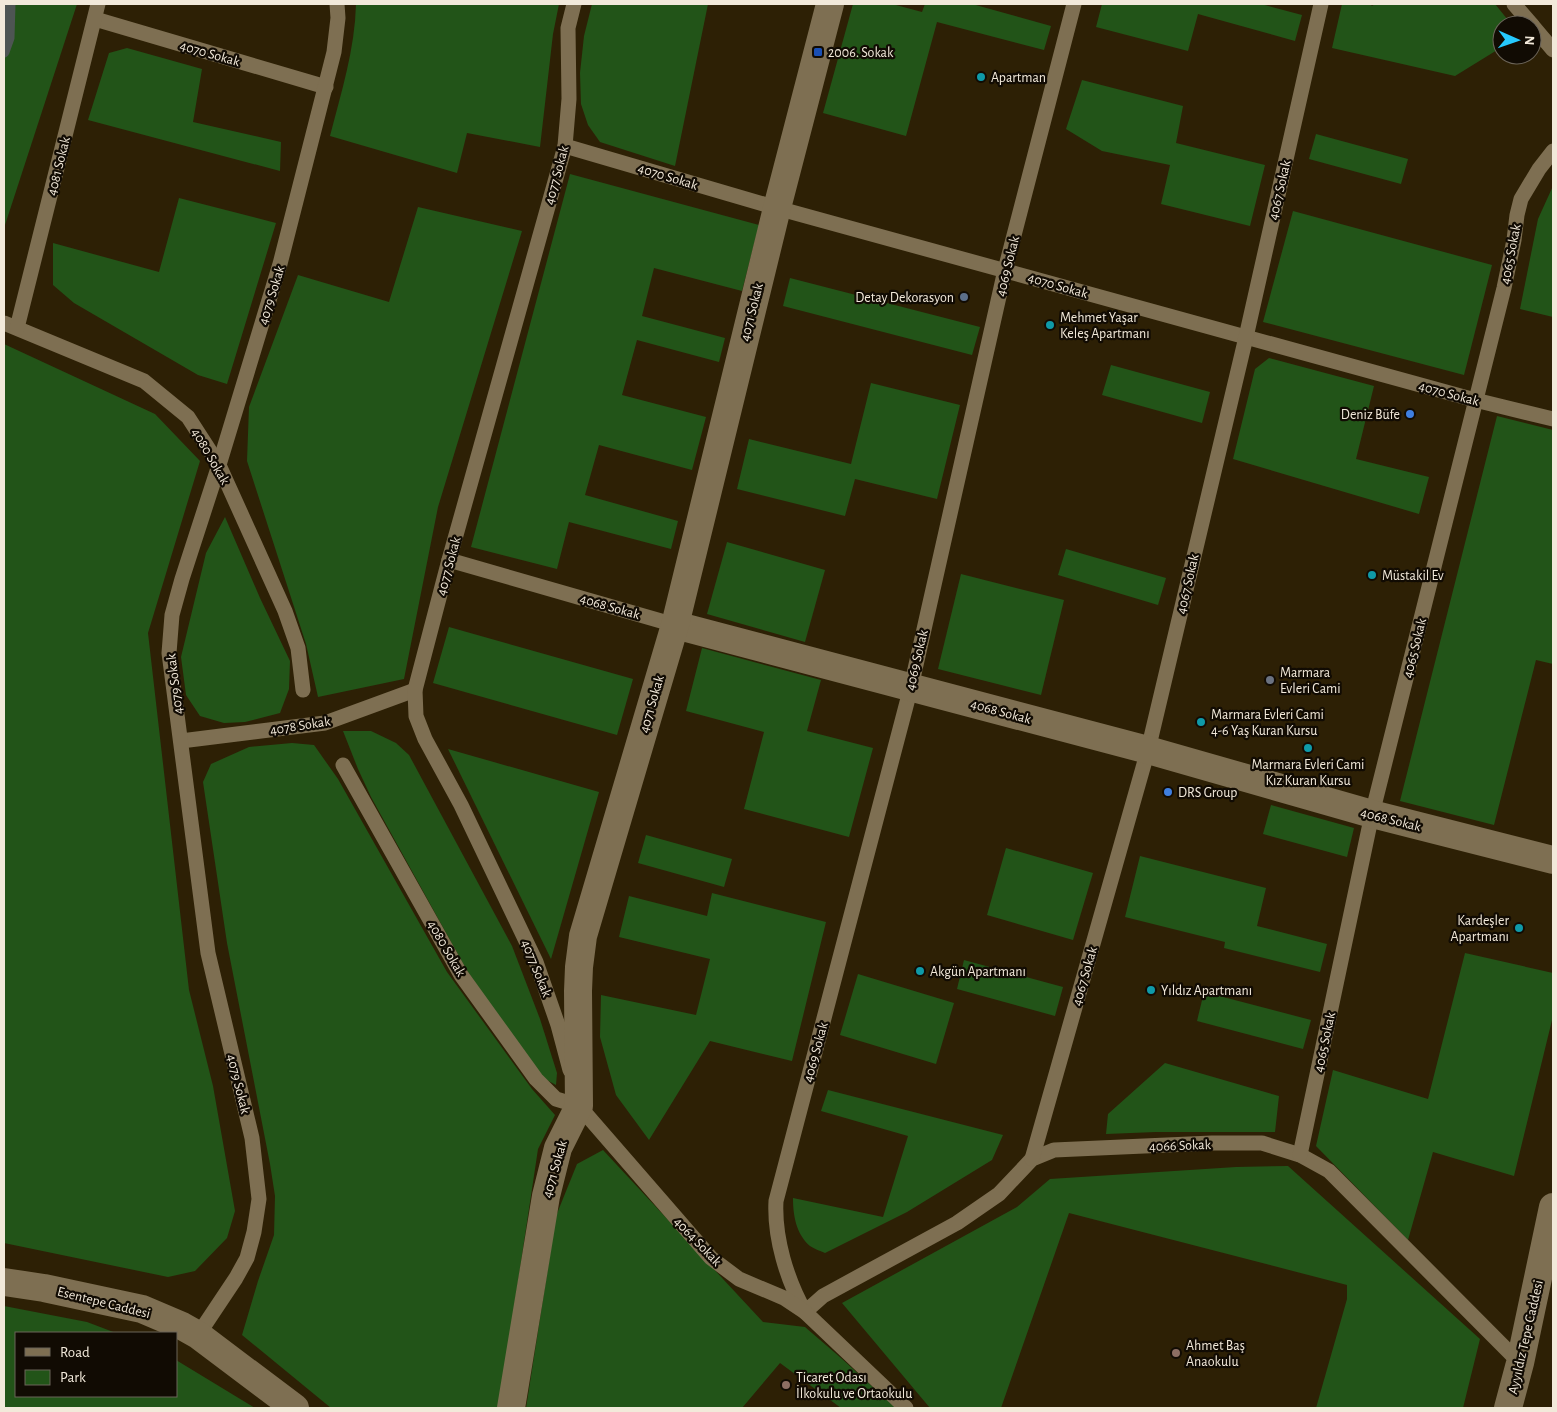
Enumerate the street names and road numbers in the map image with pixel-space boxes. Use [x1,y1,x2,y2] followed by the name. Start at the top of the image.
[178,39,242,69] street label: 4070 Sokak
[45,135,73,197] street label: 4081 Sokak
[542,144,572,206] street label: 4077 Sokak
[1266,158,1294,222] street label: 4067 Sokak
[636,161,700,193] street label: 4070 Sokak
[1498,222,1524,285] street label: 4065 Sokak
[994,234,1022,298] street label: 4069 Sokak
[256,263,288,327] street label: 4079 Sokak
[1026,271,1090,301] street label: 4070 Sokak
[738,281,766,343] street label: 4071 Sokak
[1417,379,1481,409] street label: 4070 Sokak
[188,426,232,488] street label: 4080 Sokak
[434,535,464,597] street label: 4077 Sokak
[1174,552,1202,616] street label: 4067 Sokak
[578,592,642,622] street label: 4068 Sokak
[1401,616,1429,680] street label: 4065 Sokak
[903,628,931,692] street label: 4069 Sokak
[164,652,186,715] street label: 4079 Sokak
[637,673,667,735] street label: 4071 Sokak
[969,697,1033,727] street label: 4068 Sokak
[269,714,332,738] street label: 4078 Sokak
[1359,806,1423,834] street label: 4068 Sokak
[424,918,468,980] street label: 4080 Sokak
[518,938,554,1000] street label: 4077 Sokak
[1070,944,1100,1008] street label: 4067 Sokak
[1312,1010,1338,1074] street label: 4065 Sokak
[801,1020,831,1084] street label: 4069 Sokak
[224,1053,252,1116] street label: 4079 Sokak
[540,1138,570,1200] street label: 4071 Sokak
[1149,1138,1212,1154] street label: 4066 Sokak
[671,1215,724,1269] street label: 4064 Sokak
[1506,1279,1546,1396] street label: Ayyıldız Tepe Caddesi
[56,1285,152,1321] street label: Esentepe Caddesi

